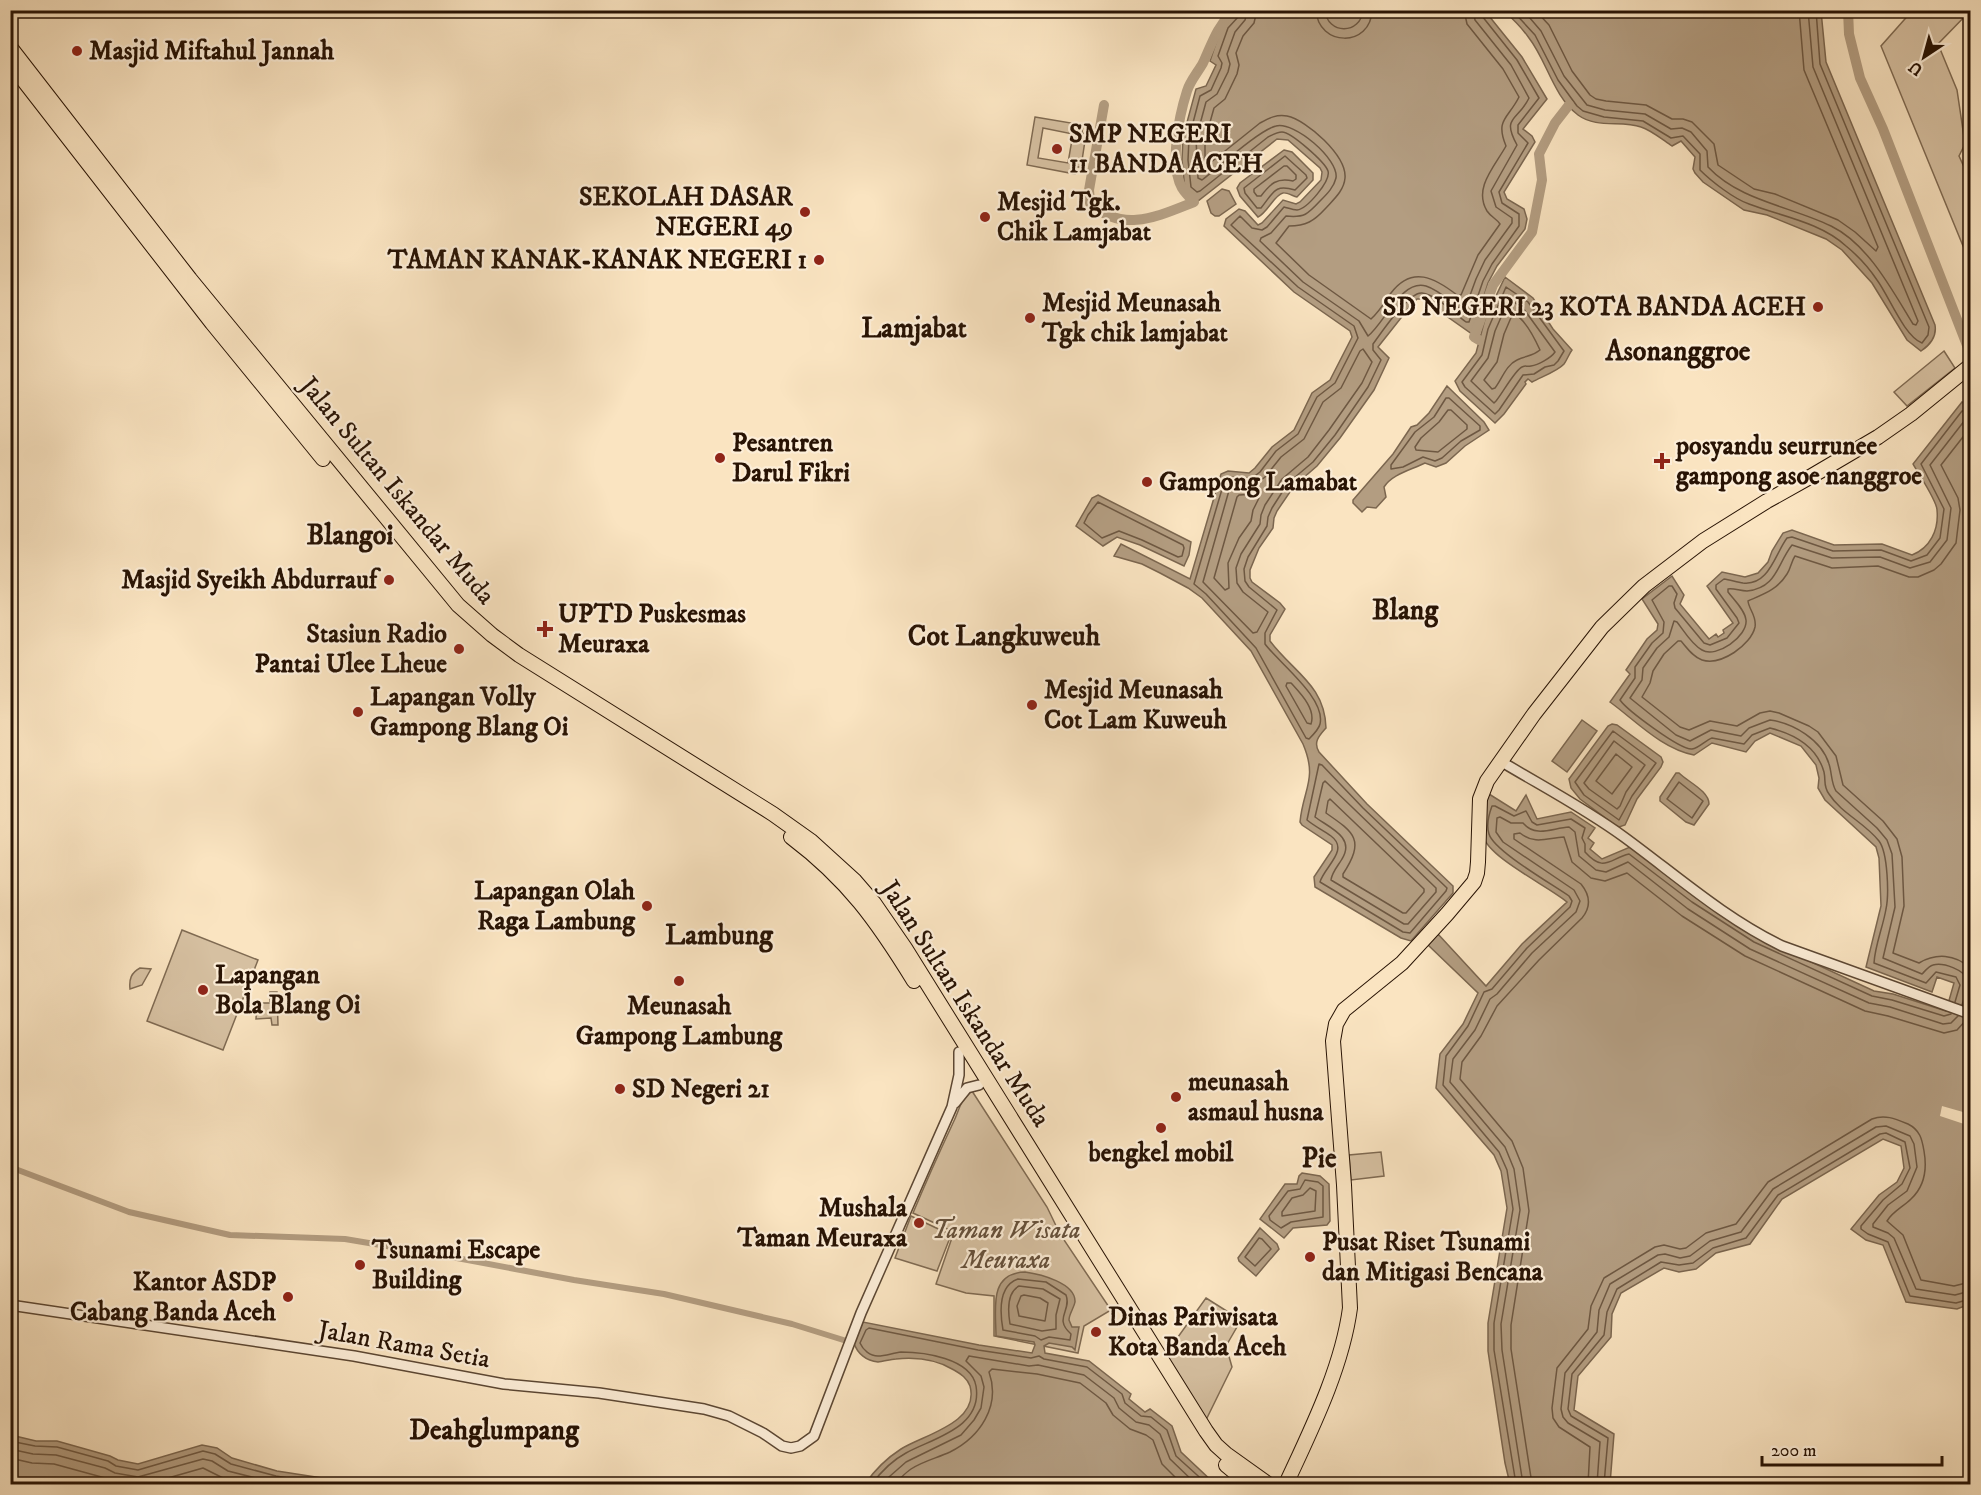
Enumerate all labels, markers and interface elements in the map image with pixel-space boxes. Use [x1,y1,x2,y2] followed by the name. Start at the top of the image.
[1894,27,1954,87] north arrow
[89,35,335,68] place label: Masjid Miftahul Jannah
[70,44,84,58] marker: Masjid Miftahul Jannah
[1904,56,1927,80] text: U
[1069,118,1263,181] place label: SMP NEGERI 11 BANDA ACEH
[1050,142,1064,156] marker: SMP NEGERI 11 BANDA ACEH
[579,181,794,244] place label: SEKOLAH DASAR NEGERI 49
[997,186,1152,249] place label: Mesjid Tgk. Chik Lamjabat
[798,205,812,219] marker: SEKOLAH DASAR NEGERI 49
[978,210,992,224] marker: Mesjid Tgk. Chik Lamjabat
[387,244,807,277] place label: TAMAN KANAK-KANAK NEGERI 1
[812,253,826,267] marker: TAMAN KANAK-KANAK NEGERI 1
[1041,287,1229,350] place label: Mesjid Meunasah Tgk chik lamjabat
[1383,291,1806,324] place label: SD NEGERI 23 KOTA BANDA ACEH
[1811,300,1825,314] marker: SD NEGERI 23 KOTA BANDA ACEH
[861,311,967,346] district label: Lamjabat
[1023,311,1037,325] marker: Mesjid Meunasah Tgk chik lamjabat
[1605,334,1751,369] district label: Asonanggroe
[291,369,502,612] street label: Jalan Sultan Iskandar Muda
[732,427,850,490] place label: Pesantren Darul Fikri
[1675,430,1922,493] place label: posyandu seurrunee gampong asoe nanggroe
[713,451,727,465] marker: Pesantren Darul Fikri
[1653,452,1671,470] marker: posyandu seurrunee gampong asoe nanggroe
[1159,466,1358,499] place label: Gampong Lamabat
[1140,475,1154,489] marker: Gampong Lamabat
[307,518,393,553] district label: Blangoi
[121,564,382,597] place label: Masjid Syeikh Abdurrauf
[382,573,396,587] marker: Masjid Syeikh Abdurrauf
[1372,593,1439,628] district label: Blang
[558,598,746,661] place label: UPTD Puskesmas Meuraxa
[254,618,447,681] place label: Stasiun Radio Pantai Ulee Lheue
[908,619,1101,654] district label: Cot Langkuweuh
[536,620,554,638] marker: UPTD Puskesmas Meuraxa
[452,642,466,656] marker: Stasiun Radio Pantai Ulee Lheue
[1044,674,1227,737] place label: Mesjid Meunasah Cot Lam Kuweuh
[370,681,569,744] place label: Lapangan Volly Gampong Blang Oi
[1025,698,1039,712] marker: Mesjid Meunasah Cot Lam Kuweuh
[351,705,365,719] marker: Lapangan Volly Gampong Blang Oi
[872,873,1057,1133] street label: Jalan Sultan Iskandar Muda
[474,875,636,938] place label: Lapangan Olah Raga Lambung
[640,899,654,913] marker: Lapangan Olah Raga Lambung
[665,918,774,953] district label: Lambung
[215,959,361,1022] place label: Lapangan Bola Blang Oi
[672,974,686,988] marker: Meunasah Gampong Lambung
[196,983,210,997] marker: Lapangan Bola Blang Oi
[576,990,784,1053] place label: Meunasah Gampong Lambung
[1188,1066,1325,1129] place label: meunasah asmaul husna
[632,1073,770,1106] place label: SD Negeri 21
[613,1082,627,1096] marker: SD Negeri 21
[1169,1090,1183,1104] marker: meunasah asmaul husna
[1154,1121,1168,1135] marker: bengkel mobil
[1088,1137,1235,1170] place label: bengkel mobil
[1301,1141,1337,1176] district label: Pie
[737,1192,908,1255] place label: Mushala Taman Meuraxa
[931,1214,1081,1277] park label: Taman Wisata Meuraxa
[912,1216,926,1230] marker: Mushala Taman Meuraxa
[1322,1226,1544,1289] place label: Pusat Riset Tsunami dan Mitigasi Bencana
[371,1234,541,1297] place label: Tsunami Escape Building
[1303,1250,1317,1264] marker: Pusat Riset Tsunami dan Mitigasi Bencana
[353,1258,367,1272] marker: Tsunami Escape Building
[70,1266,276,1329] place label: Kantor ASDP Cabang Banda Aceh
[281,1290,295,1304] marker: Kantor ASDP Cabang Banda Aceh
[1108,1301,1287,1364] place label: Dinas Pariwisata Kota Banda Aceh
[314,1313,492,1376] street label: Jalan Rama Setia
[1089,1325,1103,1339] marker: Dinas Pariwisata Kota Banda Aceh
[409,1413,580,1448] district label: Deahglumpang
[1762,1429,1942,1467] scale bar
[1771,1440,1817,1462] text: 200 m

